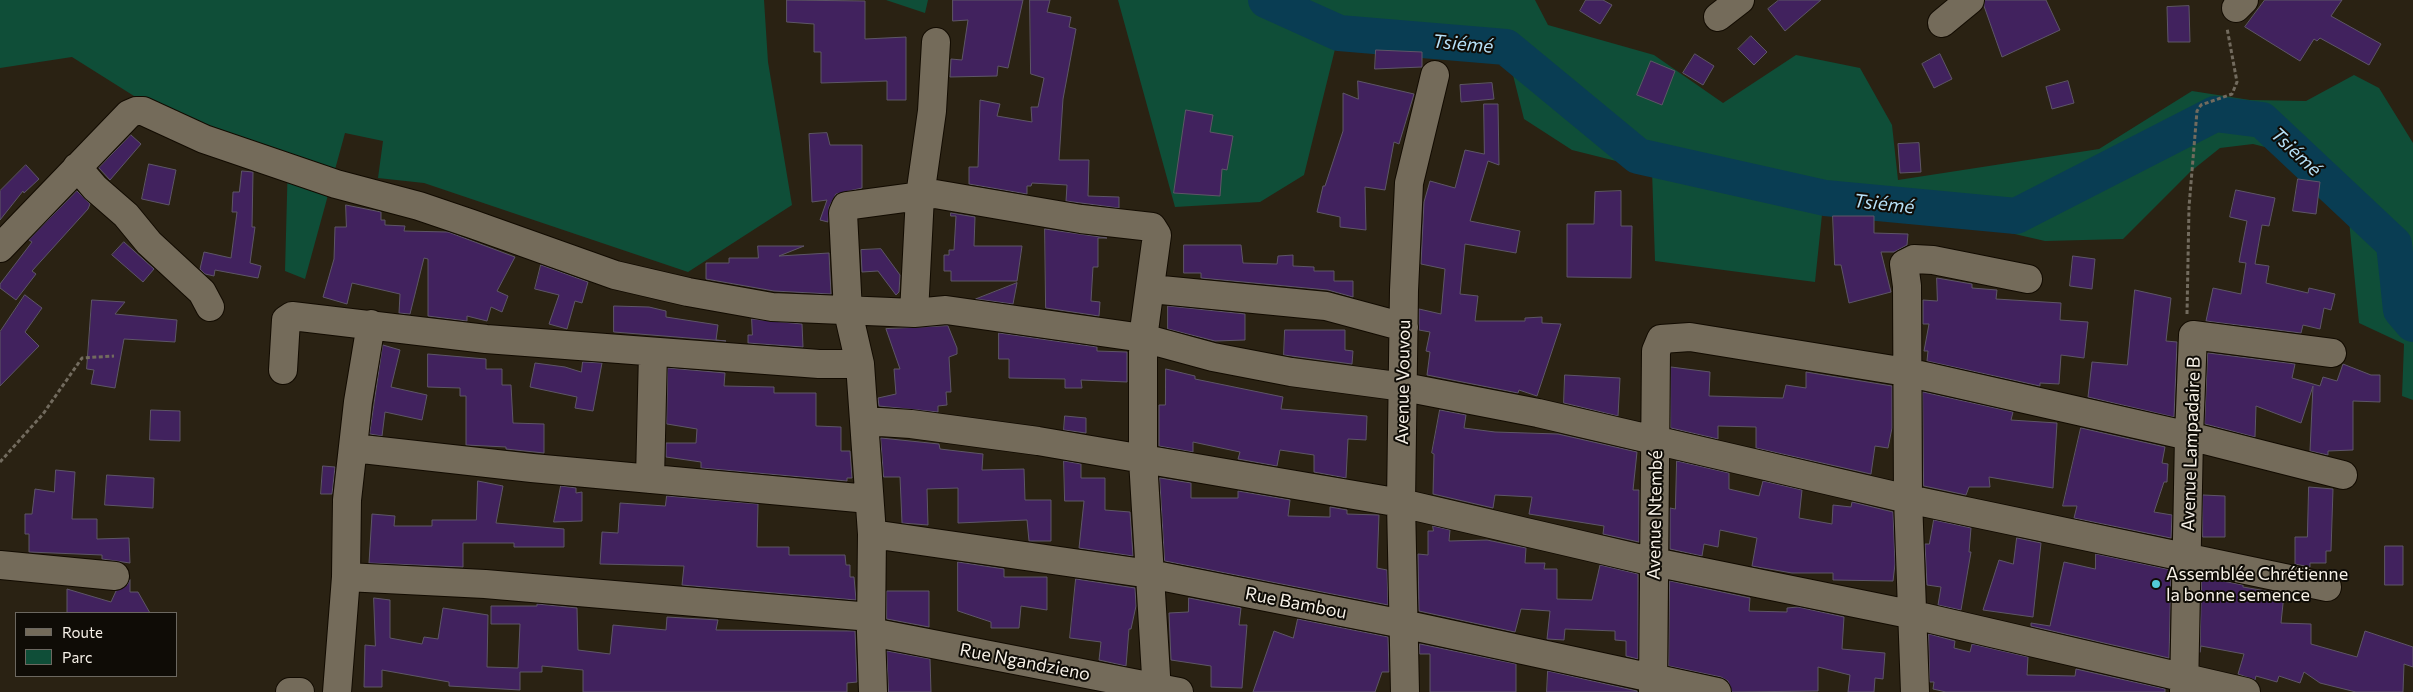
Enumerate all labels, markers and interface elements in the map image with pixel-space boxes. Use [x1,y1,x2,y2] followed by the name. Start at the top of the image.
[1432,30,1494,58] water label: Tsiémé
[2266,123,2326,181] water label: Tsiémé
[1853,189,1915,219] water label: Tsiémé
[1391,319,1415,445] street label: Avenue Vouvou
[2177,356,2205,532] street label: Avenue Lampadaire B
[1643,450,1667,580] street label: Avenue Ntembé
[2166,563,2348,606] place label: Assemblée Chrétienne la bonne semence
[2150,578,2162,590] marker: Assemblée Chrétienne la bonne semence
[1243,583,1349,623] street label: Rue Bambou
[15,612,178,677] legend
[62,623,103,641] text: Route
[958,639,1092,685] street label: Rue Ngandzieno
[62,648,92,666] text: Parc

